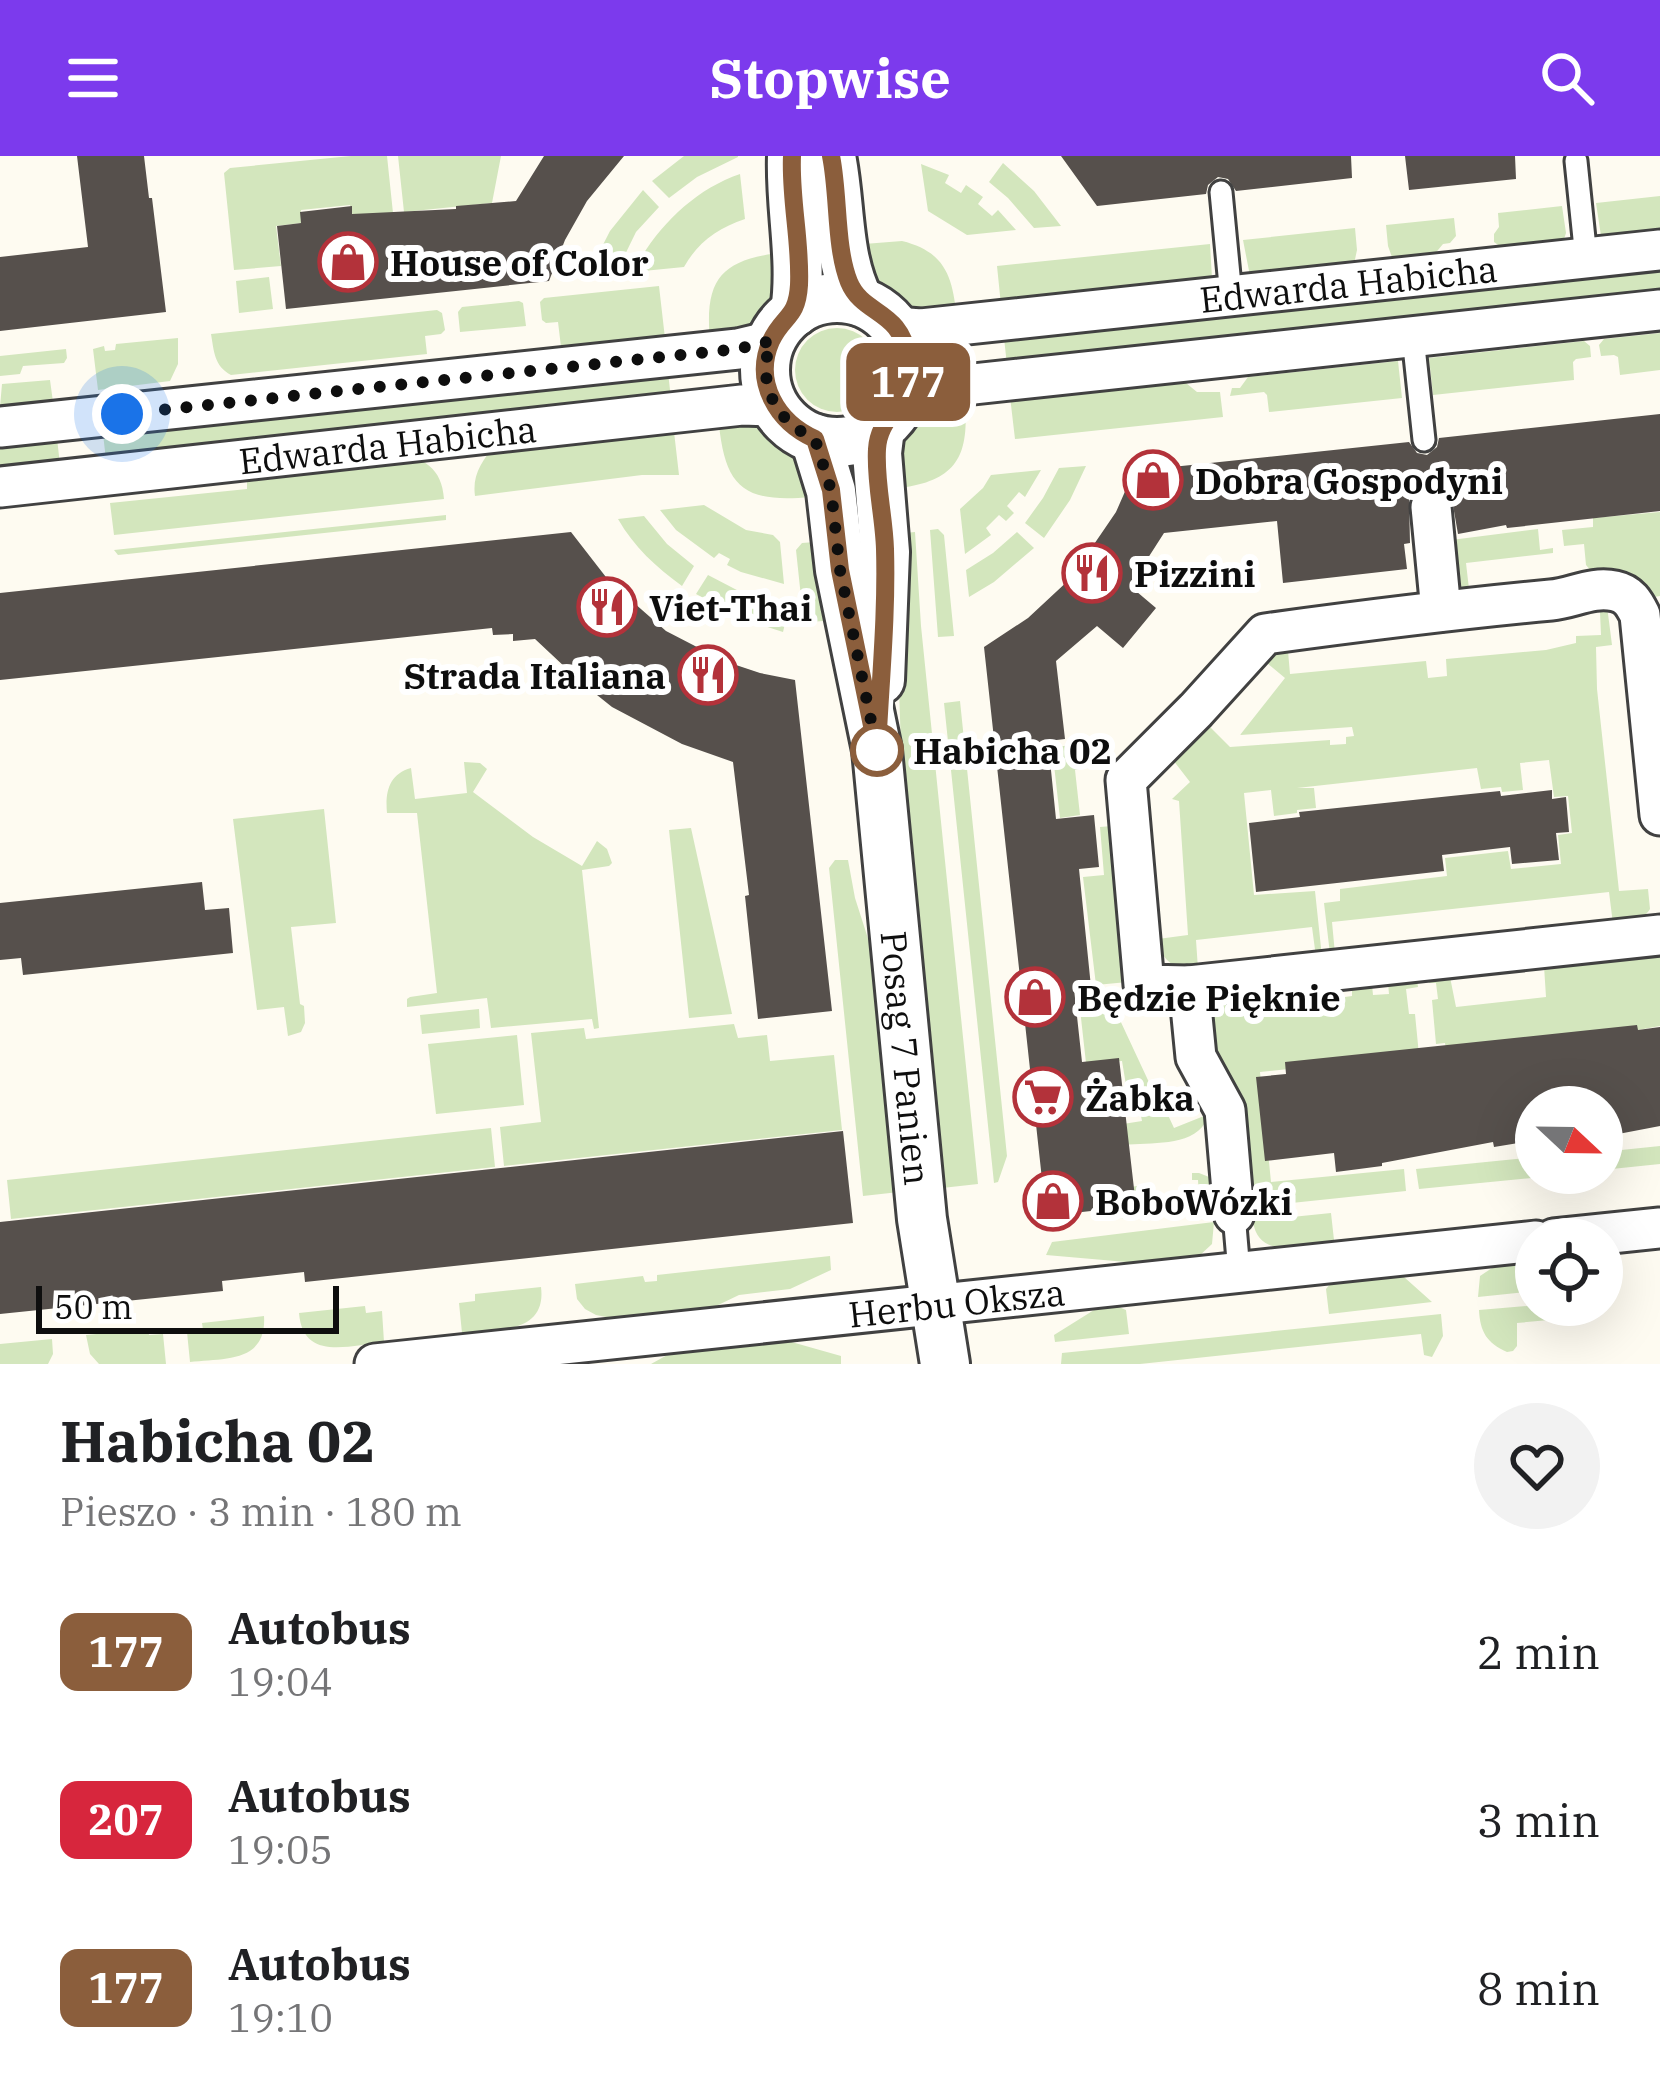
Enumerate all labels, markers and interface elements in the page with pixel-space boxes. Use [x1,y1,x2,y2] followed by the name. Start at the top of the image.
[709,43,951,113] text: Stopwise
[60,45,126,111] icon: menu
[1534,45,1600,111] icon: search
[317,231,379,293] shop icon: House of Color
[390,239,649,286] place label: House of Color
[1197,244,1500,323] street label: Edwarda Habicha
[839,343,977,421] line badge: 177
[870,354,946,409] text: 177
[92,384,152,444] your location
[236,404,539,484] street label: Edwarda Habicha
[1122,449,1184,511] shop icon: Dobra Gospodyni
[1195,457,1503,504] place label: Dobra Gospodyni
[1061,542,1123,604] restaurant icon: Pizzini
[1134,550,1256,597] place label: Pizzini
[576,576,638,638] restaurant icon: Viet-Thai
[649,584,812,631] place label: Viet-Thai
[677,644,739,706] restaurant icon: Strada Italiana
[403,652,666,699] place label: Strada Italiana
[852,725,902,775] marker: Habicha 02
[913,727,1112,774] place label: Habicha 02
[871,929,942,1187] street label: Posag 7 Panien
[1004,966,1066,1028] shop icon: Będzie Pięknie
[1077,974,1341,1021] place label: Będzie Pięknie
[1012,1066,1074,1128] supermarket icon: Żabka
[1085,1074,1195,1121] place label: Żabka
[1515,1086,1623,1194] north arrow
[1515,1086,1623,1326] map controls
[1022,1170,1084,1232] shop icon: BoboWózki
[1095,1178,1293,1225] place label: BoboWózki
[1515,1218,1623,1326] button: locate
[846,1268,1067,1337] street label: Herbu Oksza
[36,1280,339,1333] scale bar
[54,1285,133,1328] text: 50 m
[1474,1403,1600,1529] button: heart
[60,1404,375,1478] text: Habicha 02
[60,1486,462,1537] text: Pieszo · 3 min · 180 m
[228,1598,411,1656] text: Autobus
[1477,1623,1600,1681] text: 2 min
[88,1624,164,1679] text: 177
[228,1656,333,1707] text: 19:04
[228,1766,411,1824] text: Autobus
[1477,1791,1600,1849] text: 3 min
[88,1792,164,1847] text: 207
[228,1824,333,1875] text: 19:05
[228,1934,411,1992] text: Autobus
[1477,1959,1600,2017] text: 8 min
[88,1960,164,2015] text: 177
[228,1992,333,2043] text: 19:10

